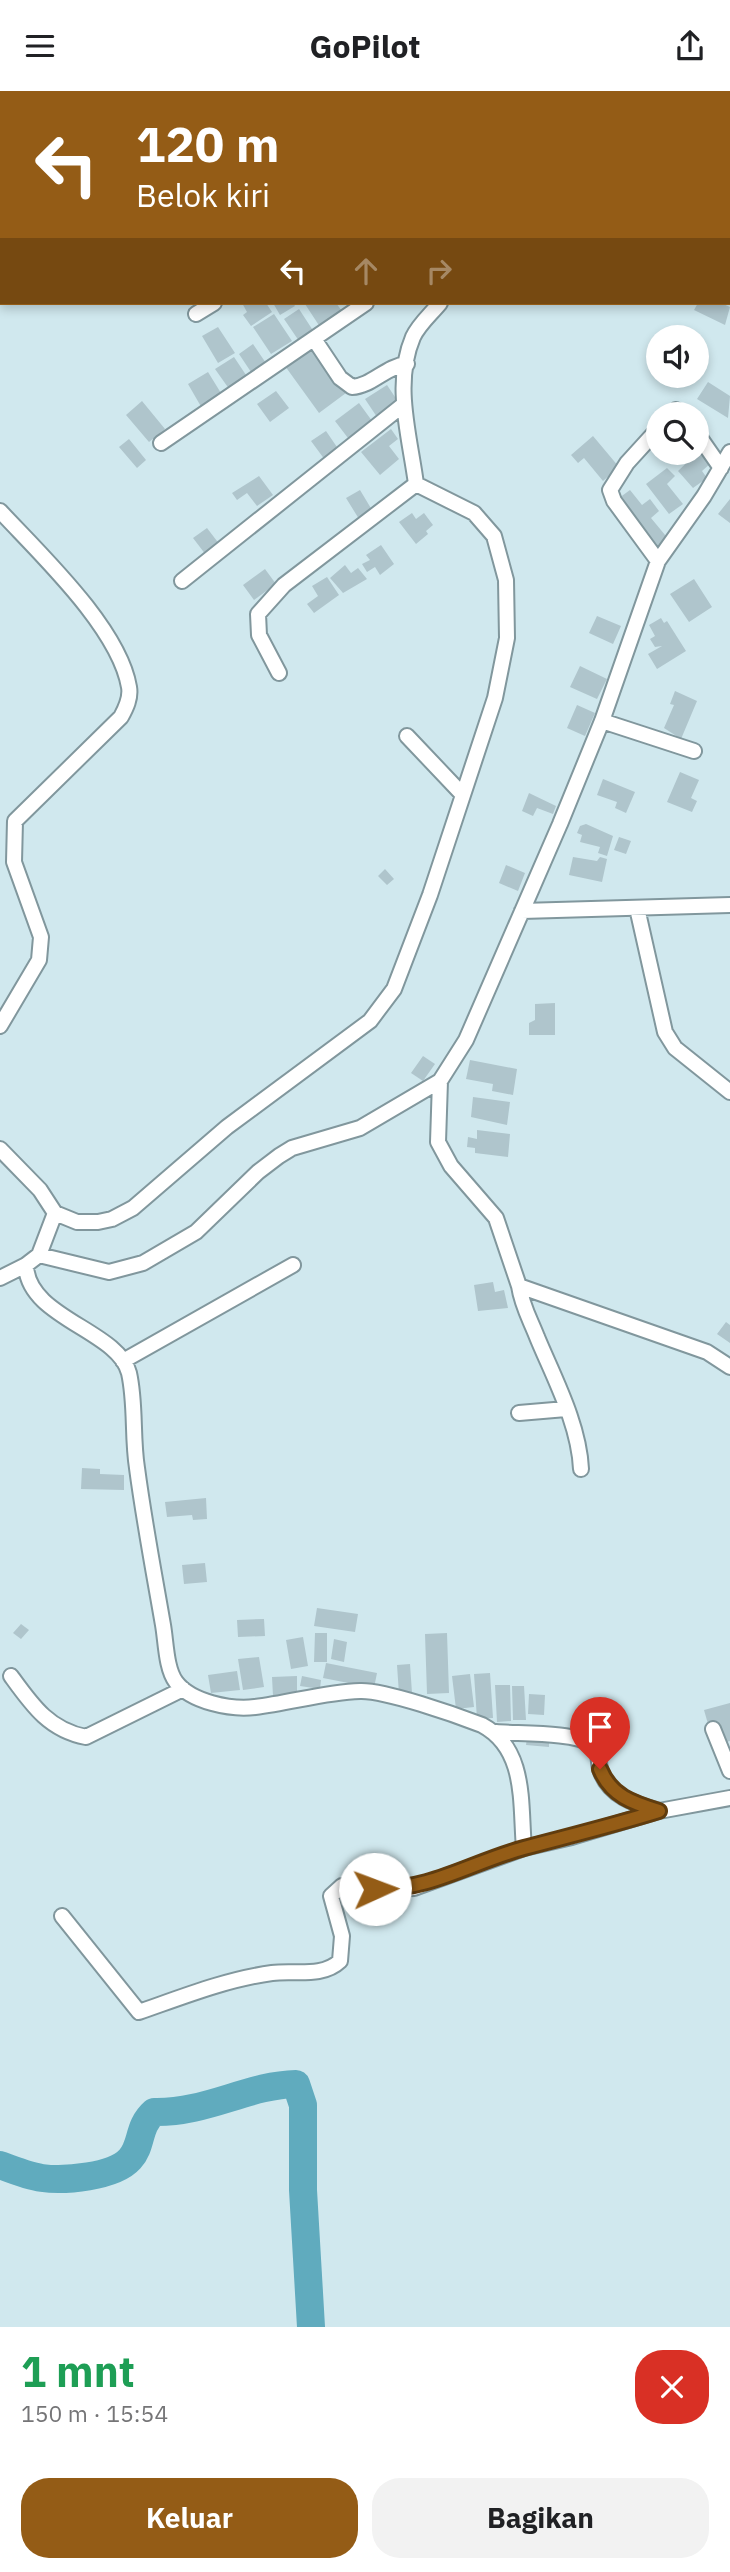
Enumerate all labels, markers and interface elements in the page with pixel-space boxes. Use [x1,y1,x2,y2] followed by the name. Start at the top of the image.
[309,25,421,67] text: GoPilot
[21,27,59,65] icon: menu
[671,27,709,65] icon: share
[136,112,280,175] text: 120 m
[21,119,112,210] icon: left
[136,174,270,216] text: Belok kiri
[274,252,312,290] icon: left
[347,252,385,290] icon: ahead
[420,252,458,290] icon: right
[646,325,709,465] map controls
[646,325,709,388] button: sound
[646,402,709,465] button: search
[570,1697,630,1769] pin
[581,1708,619,1746] icon: arrive
[338,1852,412,1926] position arrow
[21,2344,135,2399] text: 1 mnt
[635,2350,709,2424] button: close
[21,2398,168,2428] text: 150 m · 15:54
[21,2478,358,2558] button: Keluar
[372,2478,709,2558] button: Bagikan

